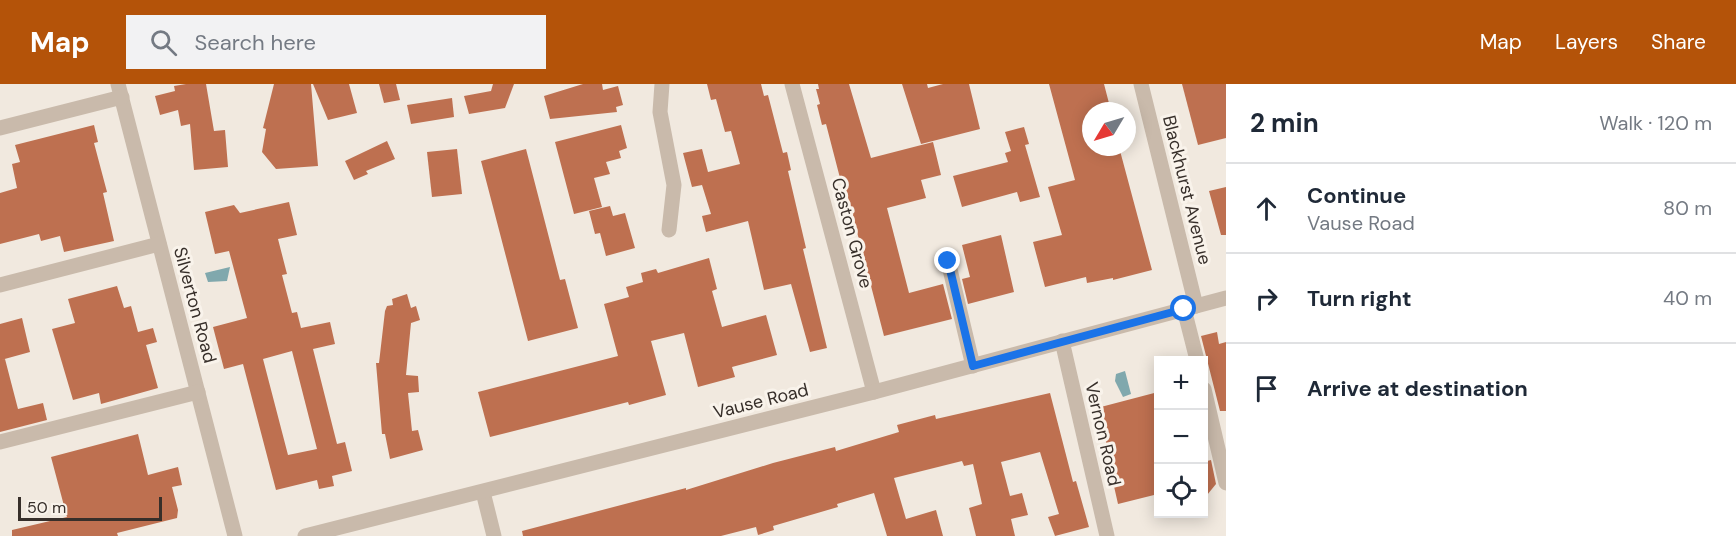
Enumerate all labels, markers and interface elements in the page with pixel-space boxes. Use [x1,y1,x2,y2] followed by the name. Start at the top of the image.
[126,15,546,69] search box
[30,24,90,61] text: Map
[147,26,180,59] icon: search
[195,28,316,57] text: Search here
[1480,28,1522,56] text: Map
[1555,28,1618,56] text: Layers
[1651,28,1706,56] text: Share
[1082,102,1136,156] north arrow
[1250,106,1319,140] text: 2 min
[1599,110,1712,136] text: Walk · 120 m
[1157,113,1217,267] street label: Blackhurst Avenue
[826,175,878,291] street label: Caston Grove
[1307,181,1406,210] text: Continue
[1250,192,1283,225] icon: ahead
[1663,195,1712,221] text: 80 m
[1307,210,1415,236] text: Vause Road
[168,244,222,366] street label: Silverton Road
[934,247,960,273] route end
[1250,282,1283,315] icon: right
[1307,284,1412,313] text: Turn right
[1663,285,1712,311] text: 40 m
[1170,295,1196,321] route start
[1154,356,1208,518] map controls
[1154,356,1208,410] button: +
[1250,372,1283,405] icon: arrive
[1307,374,1528,403] text: Arrive at destination
[711,378,811,424] street label: Vause Road
[1079,380,1127,488] street label: Vernon Road
[1154,410,1208,464] button: −
[1154,464,1208,518] button: locate
[18,494,162,522] scale bar
[27,497,66,518] text: 50 m

